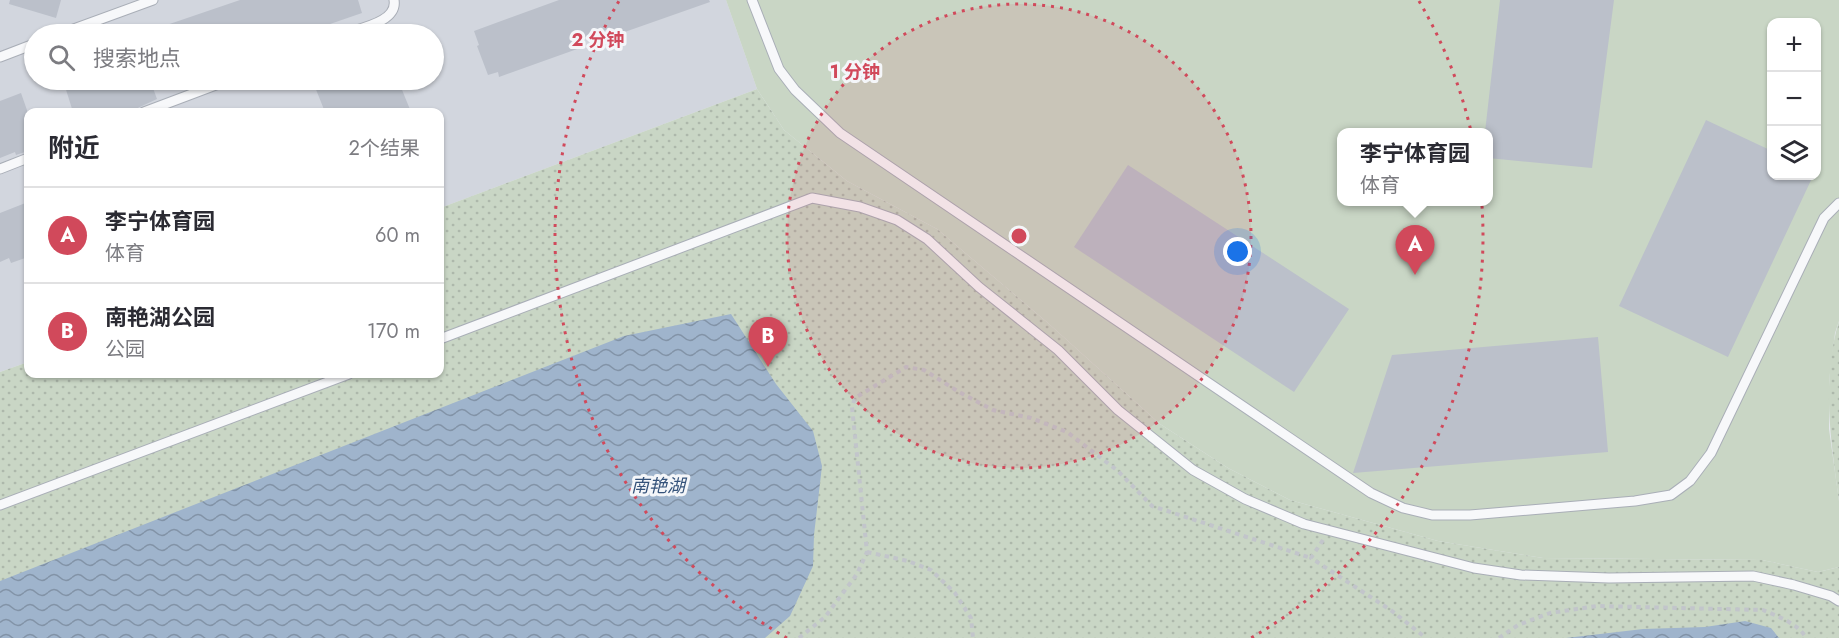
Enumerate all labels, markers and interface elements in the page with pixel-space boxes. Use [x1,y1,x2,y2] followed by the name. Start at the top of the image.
[1767,18,1821,180] map controls
[1767,18,1821,72] button: +
[24,24,444,90] search box
[571,27,625,53] text: 2 分钟
[45,41,78,74] icon: search
[93,42,181,74] text: 搜索地点
[830,59,880,85] text: 1 分钟
[1767,72,1821,126] button: −
[1767,126,1821,180] button: layers
[1337,128,1493,206] popup
[48,129,100,167] text: 附近
[349,134,420,163] text: 2个结果
[1360,137,1470,169] text: 李宁体育园
[1360,171,1400,200] text: 体育
[105,205,215,237] text: 李宁体育园
[60,221,75,250] text: A
[375,221,420,250] text: 60 m
[1009,226,1029,246] centre of rings
[1396,226,1434,275] pin: A
[1223,237,1252,266] your location
[105,239,145,268] text: 体育
[105,301,215,333] text: 南艳湖公园
[61,317,74,346] text: B
[367,317,420,346] text: 170 m
[748,318,788,367] pin: B
[105,335,145,364] text: 公园
[631,473,688,499] water label: 南艳湖

